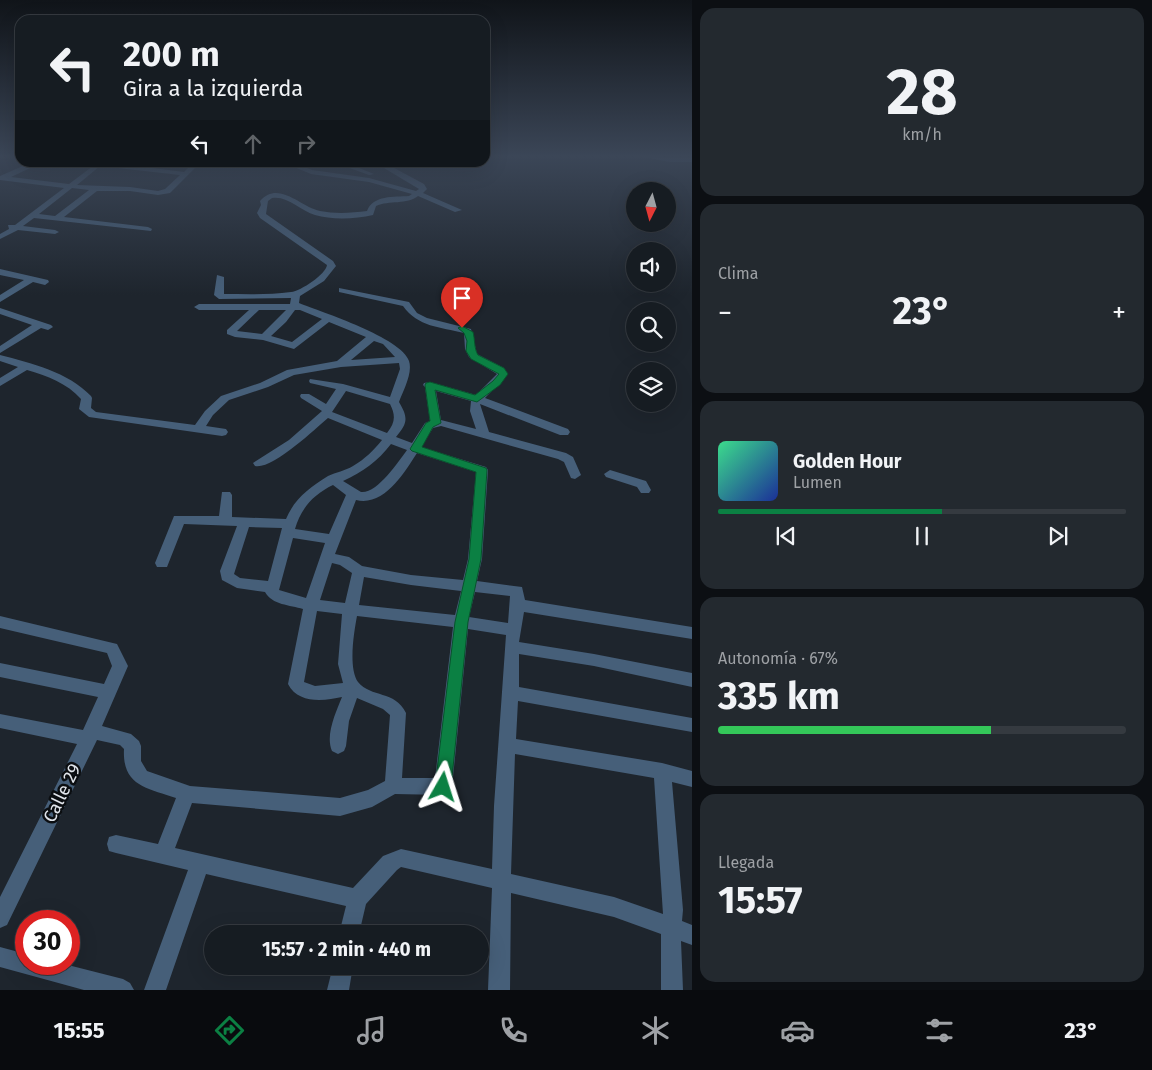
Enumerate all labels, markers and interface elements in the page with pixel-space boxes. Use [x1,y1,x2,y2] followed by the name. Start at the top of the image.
[123,33,220,75] text: 200 m
[40,35,105,100] icon: left
[886,53,958,131] text: 28
[123,75,303,102] text: Gira a la izquierda
[902,125,942,144] text: km/h
[186,130,214,158] icon: left
[239,130,267,158] icon: ahead
[292,130,320,158] icon: right
[626,182,676,232] north arrow
[626,182,676,412] map controls
[626,242,676,292] button: sound
[718,264,758,283] text: Clima
[441,277,483,328] pin
[448,284,476,312] icon: arrive
[893,288,952,334] text: 23°
[718,296,732,329] text: −
[1112,296,1126,329] text: +
[626,302,676,352] button: search
[626,362,676,412] button: layers
[793,450,902,473] text: Golden Hour
[793,473,842,492] text: Lumen
[772,522,800,550] icon: previous
[908,522,936,550] icon: pause
[1044,522,1072,550] icon: next
[718,649,838,668] text: Autonomía · 67%
[718,673,840,719] text: 335 km
[38,760,86,826] street label: Calle 29
[416,760,468,812] position arrow
[718,853,774,872] text: Llegada
[718,877,803,923] text: 15:57
[15,910,80,975] speed limit sign: 30
[262,938,431,961] text: 15:57 · 2 min · 440 m
[212,1013,247,1048] icon: directions
[354,1013,389,1048] icon: music
[496,1013,531,1048] icon: phone
[638,1013,673,1048] icon: climate
[780,1013,815,1048] icon: car
[922,1013,957,1048] icon: filters
[54,1017,104,1044] text: 15:55
[1064,1017,1098,1044] text: 23°

